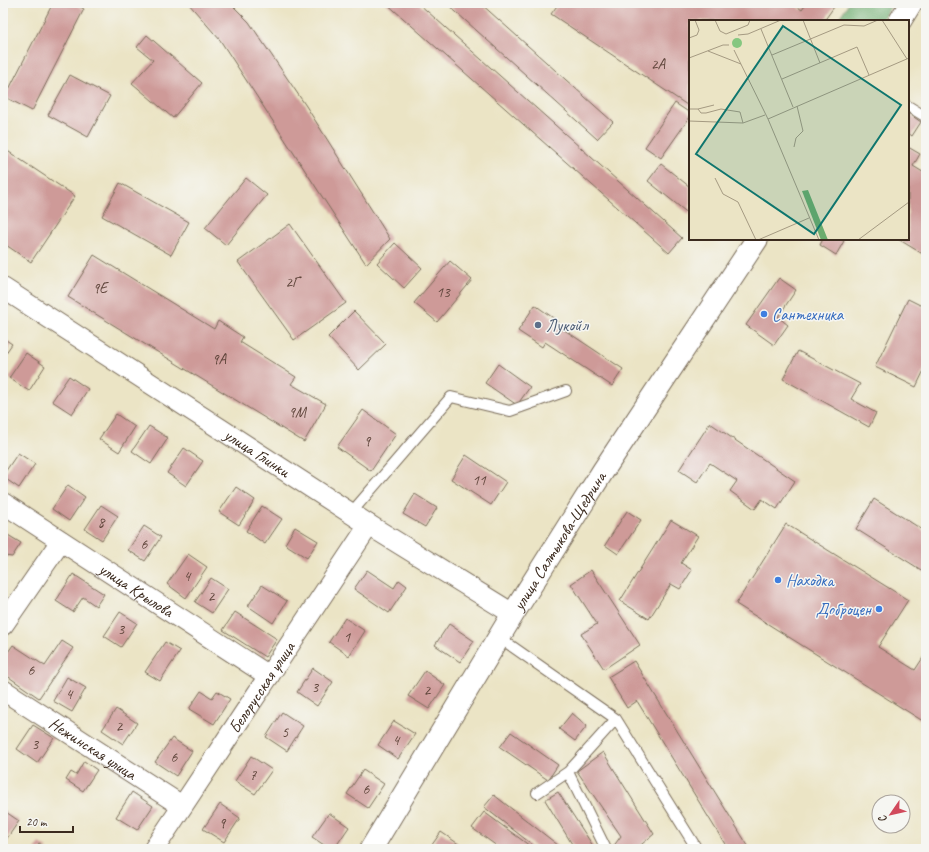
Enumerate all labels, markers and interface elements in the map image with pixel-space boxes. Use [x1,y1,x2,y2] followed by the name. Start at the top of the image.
[689,20,909,240] inset map
[651,55,667,74] house number: 2А
[285,273,302,292] house number: 2Г
[93,279,109,298] house number: 9Е
[436,283,451,302] house number: 13
[772,304,845,325] place label: Сантехника
[759,309,769,319] marker: Сантехника
[546,315,589,336] place label: Лукойл
[533,320,543,330] marker: Лукойл
[212,350,228,369] house number: 9А
[288,403,307,422] house number: 9М
[219,424,295,483] street label: улица Глинки
[364,432,372,451] house number: 9
[508,466,612,615] street label: улица Салтыкова-Щедрина
[472,471,487,490] house number: 11
[98,513,106,532] house number: 8
[141,535,149,554] house number: 6
[94,558,178,623] street label: улица Крылова
[184,567,192,586] house number: 4
[786,570,835,591] place label: Находка
[773,575,783,585] marker: Находка
[208,587,216,606] house number: 2
[816,599,872,620] place label: Доброцен
[874,604,884,614] marker: Доброцен
[118,620,126,639] house number: 3
[344,628,352,647] house number: 1
[224,637,300,737] street label: Белорусская улица
[28,661,36,680] house number: 6
[312,678,320,697] house number: 3
[424,681,432,700] house number: 2
[66,685,74,704] house number: 4
[45,713,141,785] street label: Нежинская улица
[116,717,124,736] house number: 2
[282,723,290,742] house number: 5
[393,731,401,750] house number: 4
[32,735,40,754] house number: 3
[171,748,179,767] house number: 6
[250,766,258,785] house number: 7
[363,780,371,799] house number: 6
[871,794,911,834] north arrow
[20,808,73,834] scale bar
[875,812,890,826] text: С
[26,814,48,830] text: 20 m
[219,814,227,833] house number: 9

